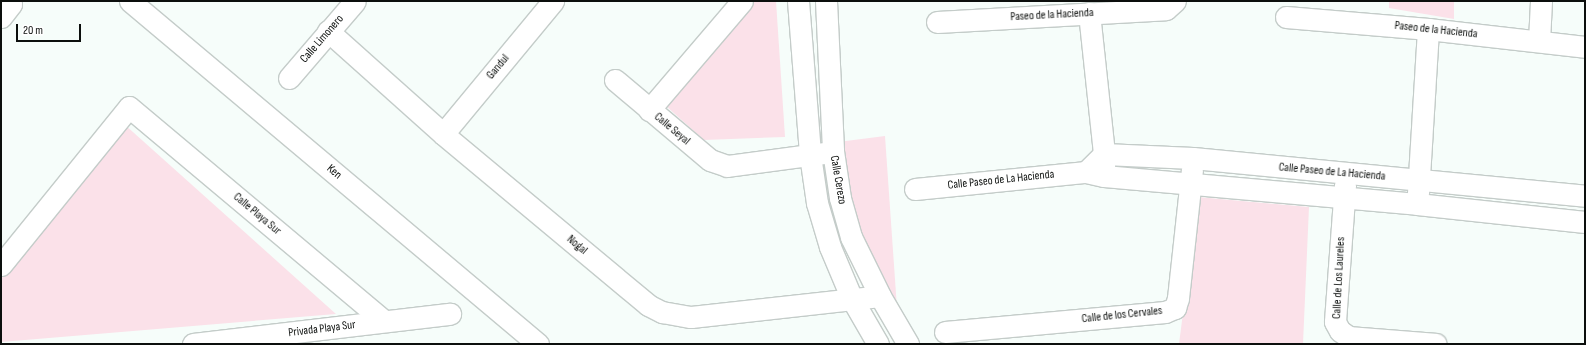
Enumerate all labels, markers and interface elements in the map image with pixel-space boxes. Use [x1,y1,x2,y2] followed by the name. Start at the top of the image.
[1010,6,1094,24] street label: Paseo de la Hacienda
[297,12,347,66] street label: Calle Limonero
[18,16,83,42] scale bar
[1394,18,1478,42] street label: Paseo de la Hacienda
[23,23,43,38] text: 20 m
[484,52,512,82] street label: Gandul
[651,110,693,148] street label: Calle Seyal
[827,155,849,205] street label: Calle Cerezo
[1278,160,1386,184] street label: Calle Paseo de La Hacienda
[324,162,344,182] street label: Ken
[947,167,1055,193] street label: Calle Paseo de La Hacienda
[230,190,284,238] street label: Calle Playa Sur
[564,232,590,258] street label: Nogal
[1330,237,1348,319] street label: Calle de Los Laureles
[1081,304,1163,326] street label: Calle de los Cervales
[287,318,357,340] street label: Privada Playa Sur

